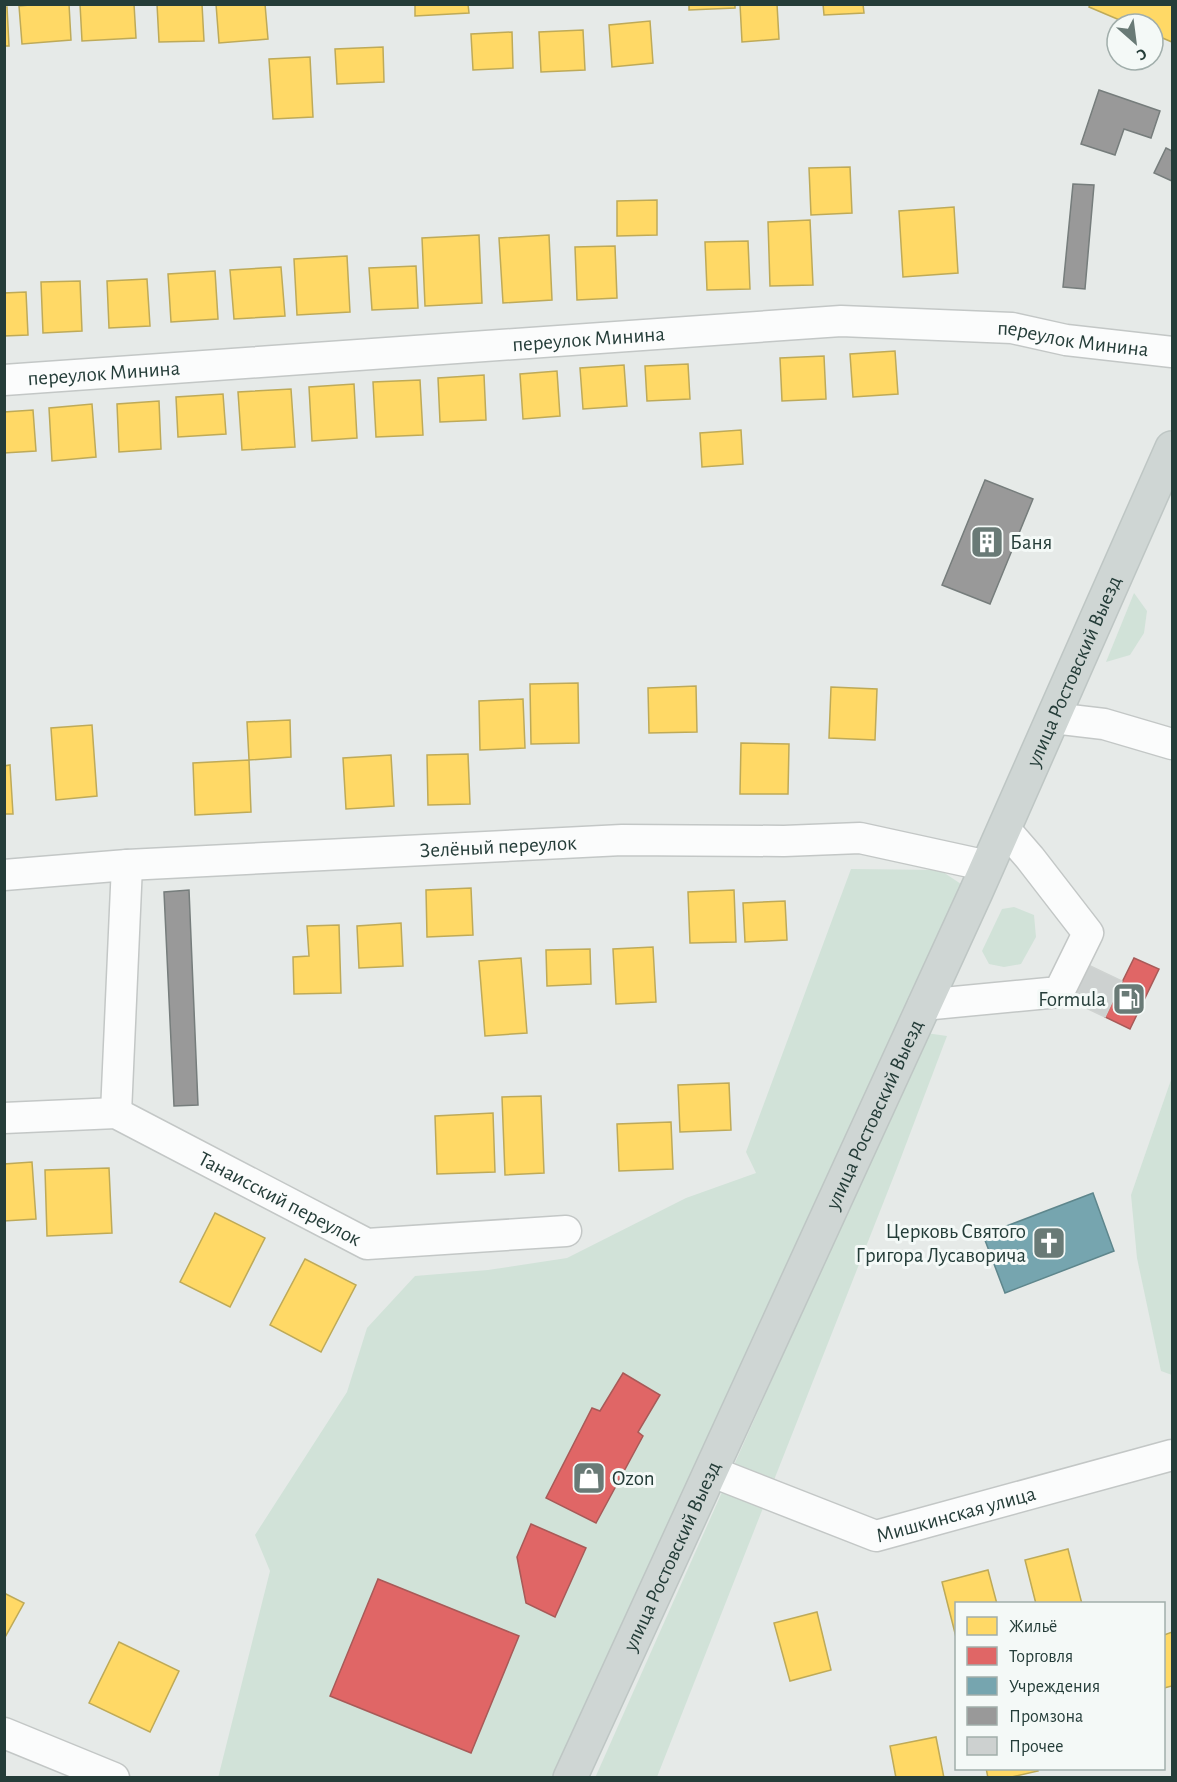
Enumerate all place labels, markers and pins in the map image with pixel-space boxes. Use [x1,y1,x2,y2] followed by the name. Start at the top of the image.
[969,524,1005,560] building icon: Баня
[1010,532,1052,553] place label: Баня
[1111,981,1147,1017] fuel station icon: Formula
[1038,989,1106,1010] place label: Formula
[855,1221,1026,1266] place label: Церковь Святого Григора Лусаворича
[1031,1225,1067,1261] church icon: Церковь Святого Григора Лусаворича
[571,1460,607,1496] shop icon: Ozon
[612,1468,655,1489] place label: Ozon

